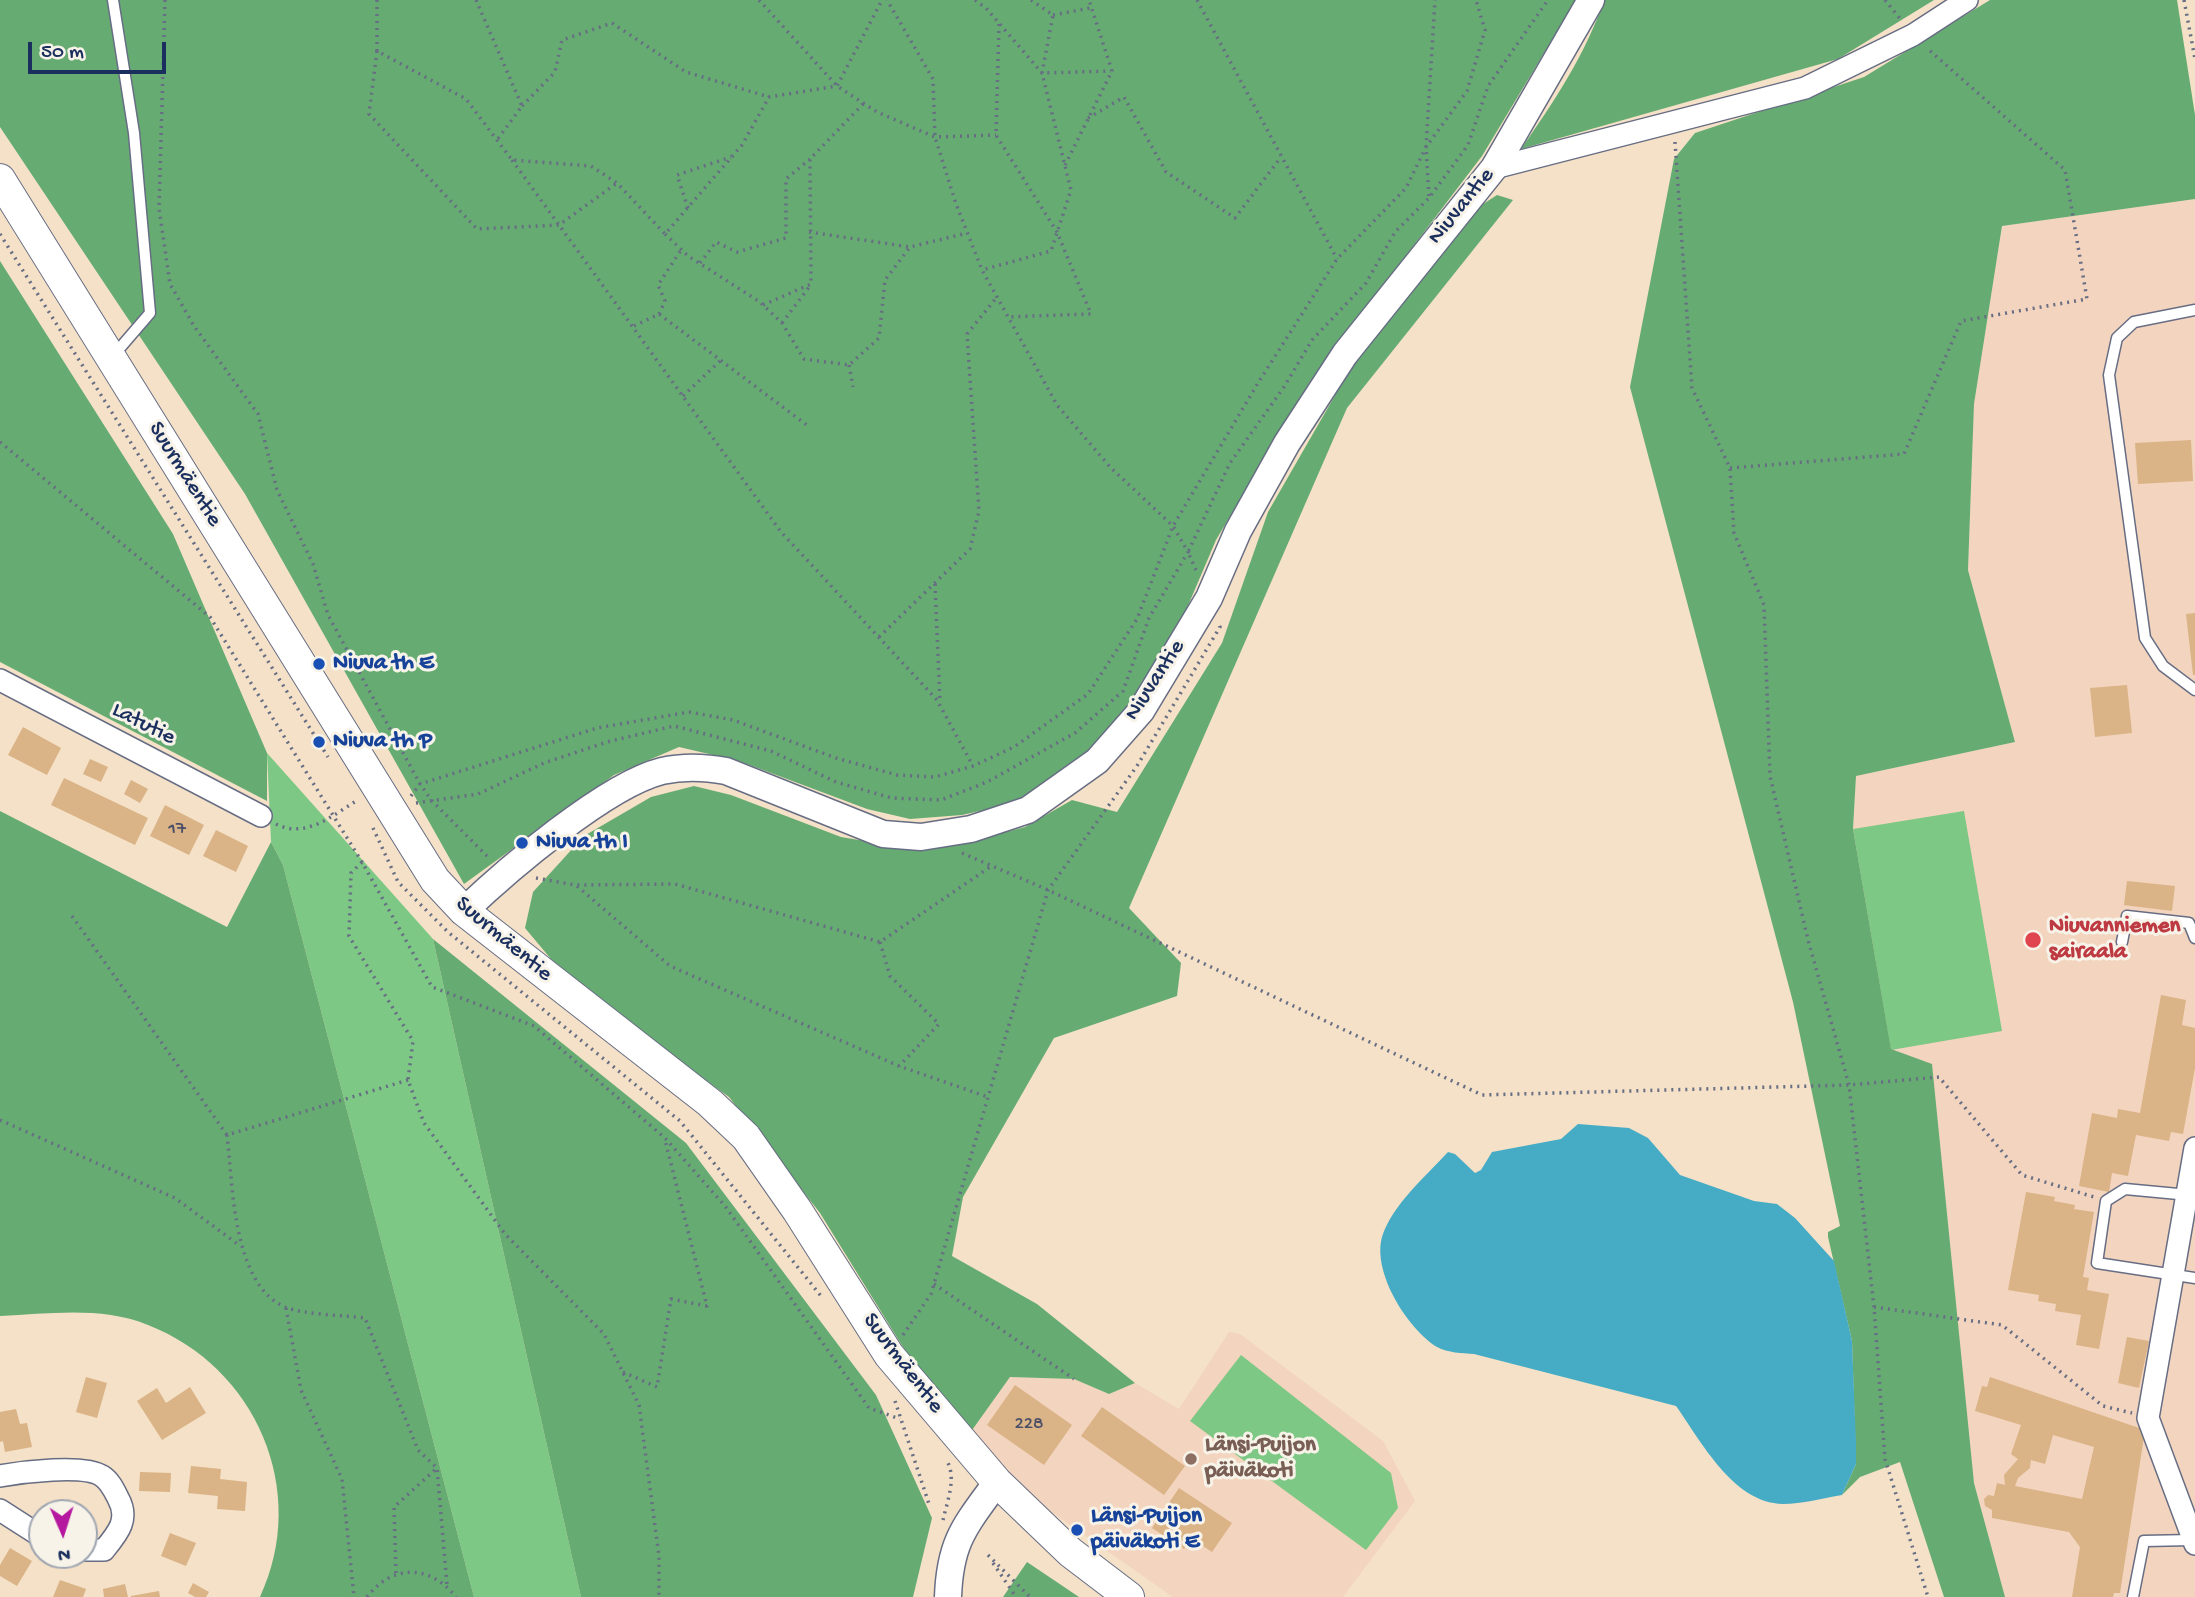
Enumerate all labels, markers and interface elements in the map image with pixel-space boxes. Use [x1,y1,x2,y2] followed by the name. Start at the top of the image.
[32,28,170,72] scale bar
[41,41,84,66] text: 50 m
[1423,163,1501,251] street label: Niuvantie
[141,417,227,533] street label: Suurmäentie
[1120,635,1192,727] street label: Niuvantie
[333,650,434,678] place label: Niuva th E
[311,656,327,672] marker: Niuva th E
[107,697,179,753] street label: Latutie
[333,728,432,756] place label: Niuva th P
[311,734,327,750] marker: Niuva th P
[168,819,186,841] house number: 17
[536,829,628,857] place label: Niuva th I
[514,835,530,851] marker: Niuva th I
[449,891,557,989] street label: Suurmäentie
[2049,913,2181,967] place label: Niuvanniemen sairaala
[2023,930,2043,950] marker: Niuvanniemen sairaala
[855,1308,949,1420] street label: Suurmäentie
[1014,1414,1044,1436] house number: 228
[1205,1432,1316,1486] place label: Länsi-Puijon päiväkoti
[1183,1451,1199,1467] marker: Länsi-Puijon päiväkoti
[28,1499,98,1569] north arrow
[1091,1503,1202,1557] place label: Länsi-Puijon päiväkoti E
[1069,1522,1085,1538] marker: Länsi-Puijon päiväkoti E
[57,1542,71,1565] text: N

